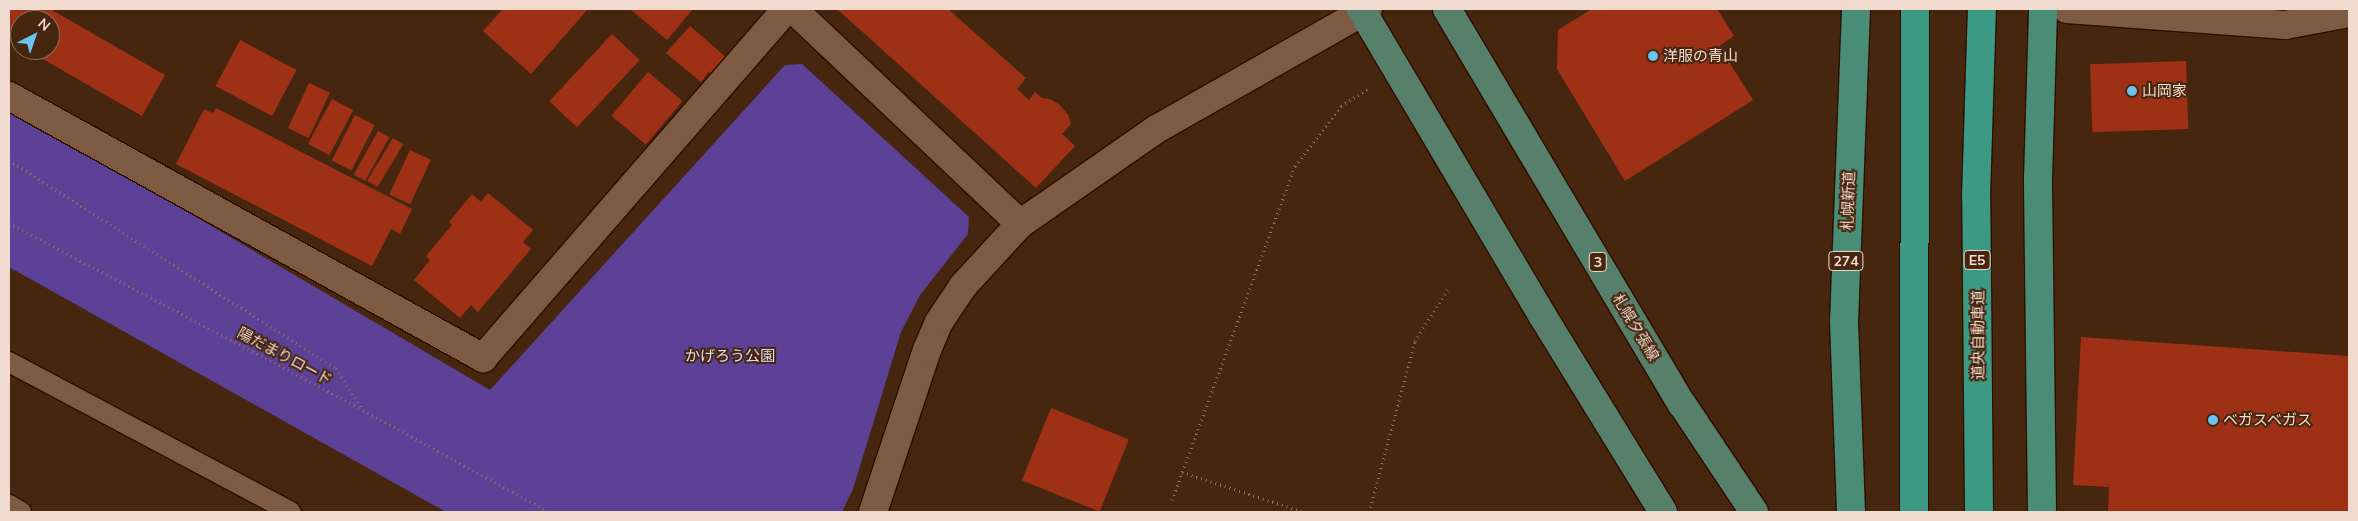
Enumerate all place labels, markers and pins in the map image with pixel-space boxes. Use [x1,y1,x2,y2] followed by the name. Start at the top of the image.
[1663,47,1738,65] place label: 洋服の青山
[1647,50,1659,62] marker: 洋服の青山
[2142,82,2187,100] place label: 山岡家
[2126,85,2138,97] marker: 山岡家
[2223,411,2313,429] place label: ベガスベガス
[2207,414,2219,426] marker: ベガスベガス

